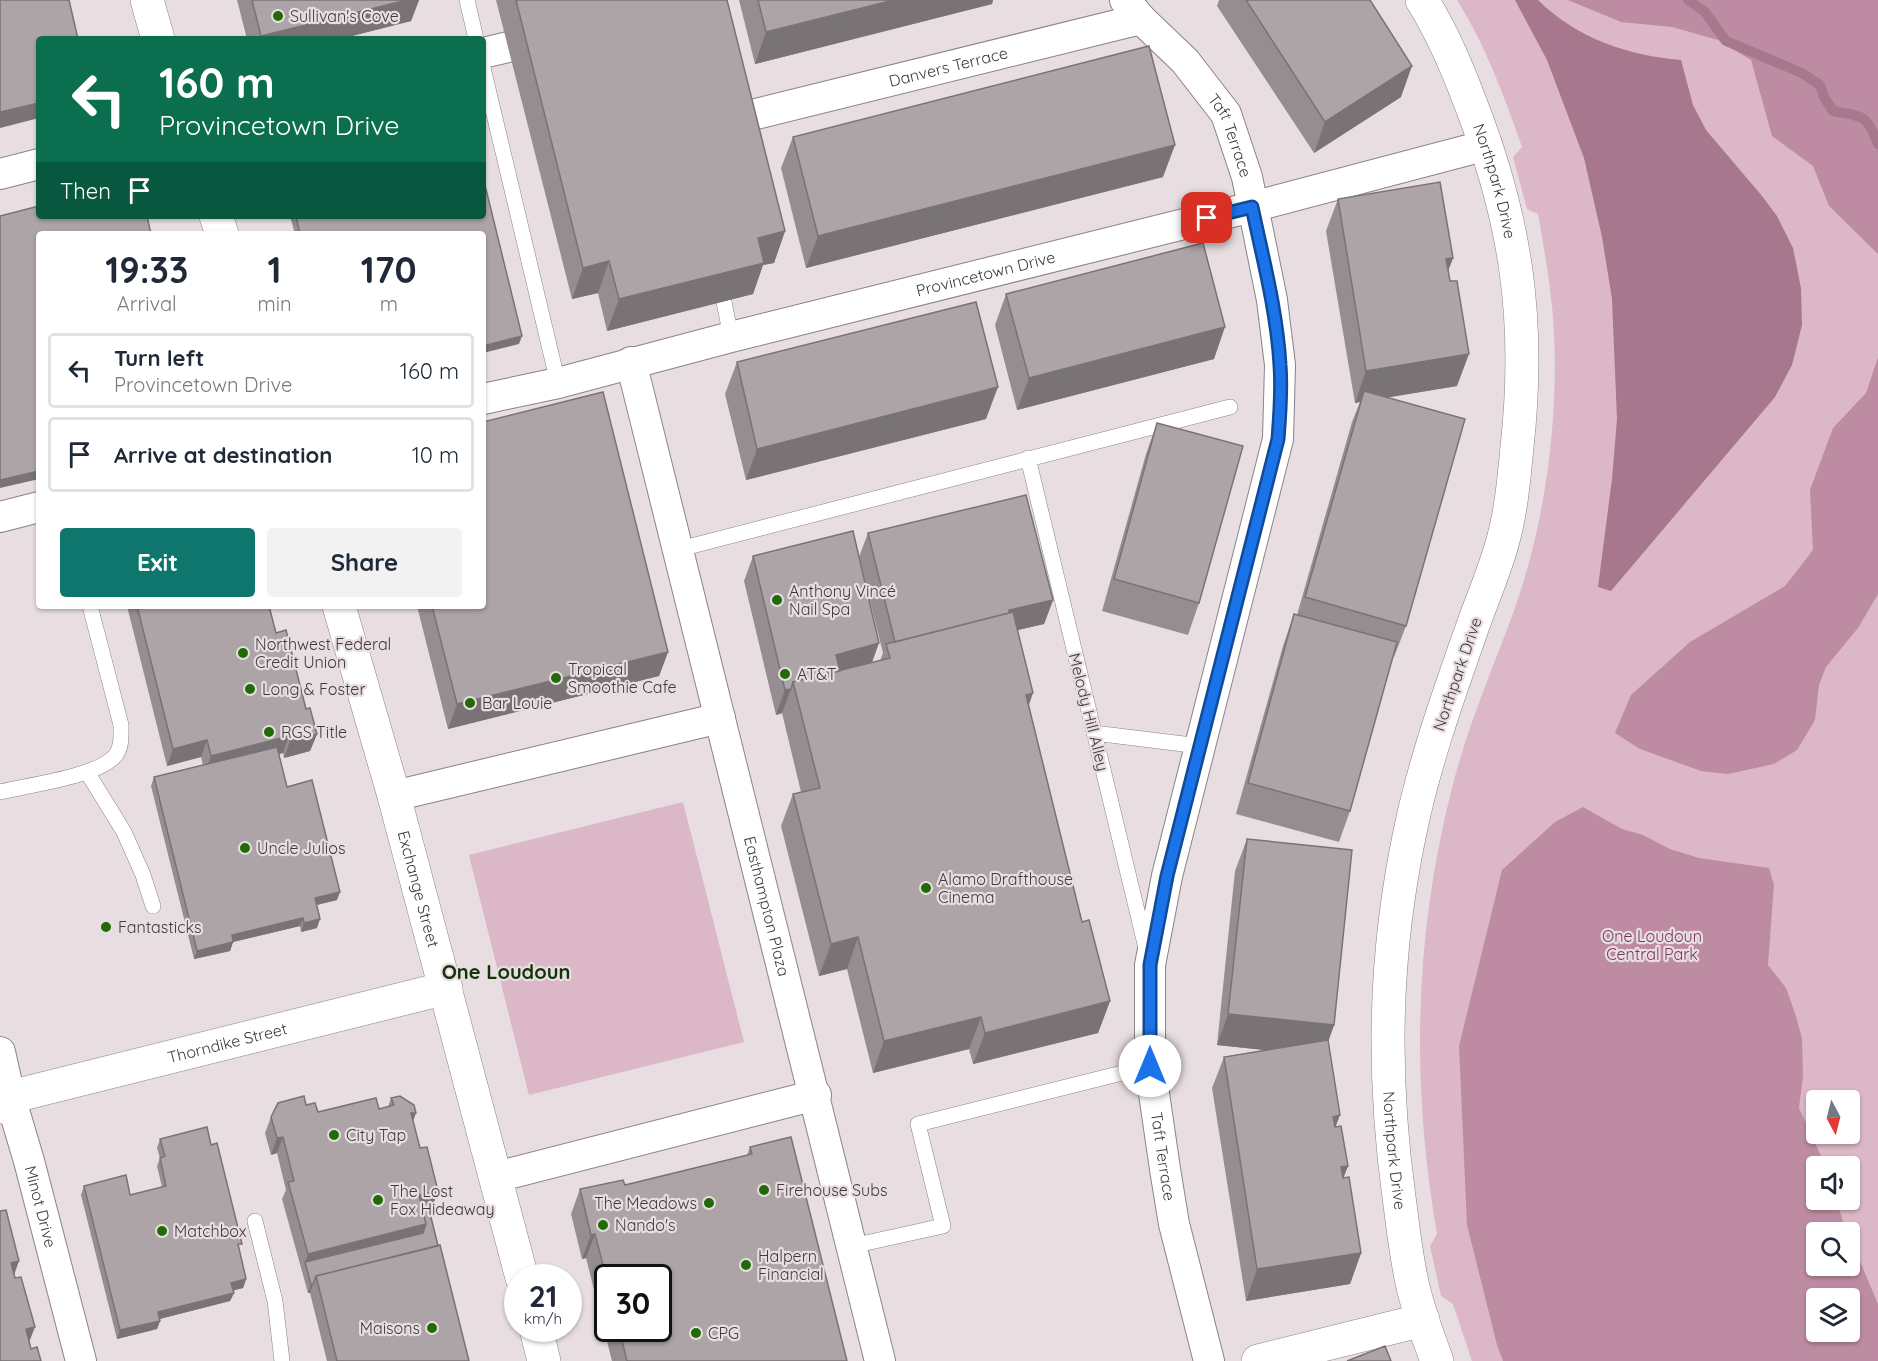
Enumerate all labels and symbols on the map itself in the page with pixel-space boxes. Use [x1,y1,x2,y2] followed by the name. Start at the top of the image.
[290,6,399,26] place label: Sullivan's Cove
[271,9,285,23] marker: Sullivan's Cove
[887,42,1010,91] street label: Danvers Terrace
[1204,89,1256,180] street label: Taft Terrace
[1469,121,1520,241] street label: Northpark Drive
[1181,192,1232,243] pin
[914,247,1057,300] street label: Provincetown Drive
[789,581,896,619] place label: Anthony Vincé Nail Spa
[770,593,784,607] marker: Anthony Vincé Nail Spa
[1428,614,1486,734] street label: Northpark Drive
[255,634,391,672] place label: Northwest Federal Credit Union
[236,646,250,660] marker: Northwest Federal Credit Union
[1065,651,1113,773] street label: Melody Hill Alley
[568,659,677,697] place label: Tropical Smoothie Cafe
[797,664,837,684] place label: AT&T
[778,667,792,681] marker: AT&T
[549,671,563,685] marker: Tropical Smoothie Cafe
[262,679,366,699] place label: Long & Foster
[243,682,257,696] marker: Long & Foster
[482,693,552,713] place label: Bar Louie
[463,696,477,710] marker: Bar Louie
[281,722,347,742] place label: RGS Title
[262,725,276,739] marker: RGS Title
[394,828,444,949] street label: Exchange Street
[740,834,794,978] street label: Easthampton Plaza
[257,838,345,858] place label: Uncle Julios
[238,841,252,855] marker: Uncle Julios
[938,869,1073,907] place label: Alamo Drafthouse Cinema
[919,881,933,895] marker: Alamo Drafthouse Cinema
[118,917,201,937] place label: Fantasticks
[99,920,113,934] marker: Fantasticks
[1602,926,1702,964] park label: One Loudoun Central Park
[442,959,570,984] district label: One Loudoun
[165,1018,289,1067] street label: Thorndike Street
[1118,1034,1182,1098] position arrow
[1806,1090,1860,1144] north arrow
[1379,1091,1411,1211] street label: Northpark Drive
[1147,1111,1180,1202] street label: Taft Terrace
[346,1125,406,1145] place label: City Tap
[327,1128,341,1142] marker: City Tap
[21,1163,61,1250] street label: Minot Drive
[776,1180,887,1200] place label: Firehouse Subs
[390,1181,495,1219] place label: The Lost Fox Hideaway
[757,1183,771,1197] marker: Firehouse Subs
[371,1193,385,1207] marker: The Lost Fox Hideaway
[594,1193,697,1213] place label: The Meadows
[702,1196,716,1210] marker: The Meadows
[615,1215,676,1235] place label: Nando's
[596,1218,610,1232] marker: Nando's
[174,1221,247,1241] place label: Matchbox
[155,1224,169,1238] marker: Matchbox
[758,1246,824,1284] place label: Halpern Financial
[739,1258,753,1272] marker: Halpern Financial
[594,1264,672,1342] speed limit sign: 30
[360,1318,420,1338] place label: Maisons
[425,1321,439,1335] marker: Maisons
[708,1323,739,1343] place label: CPG
[689,1326,703,1340] marker: CPG

